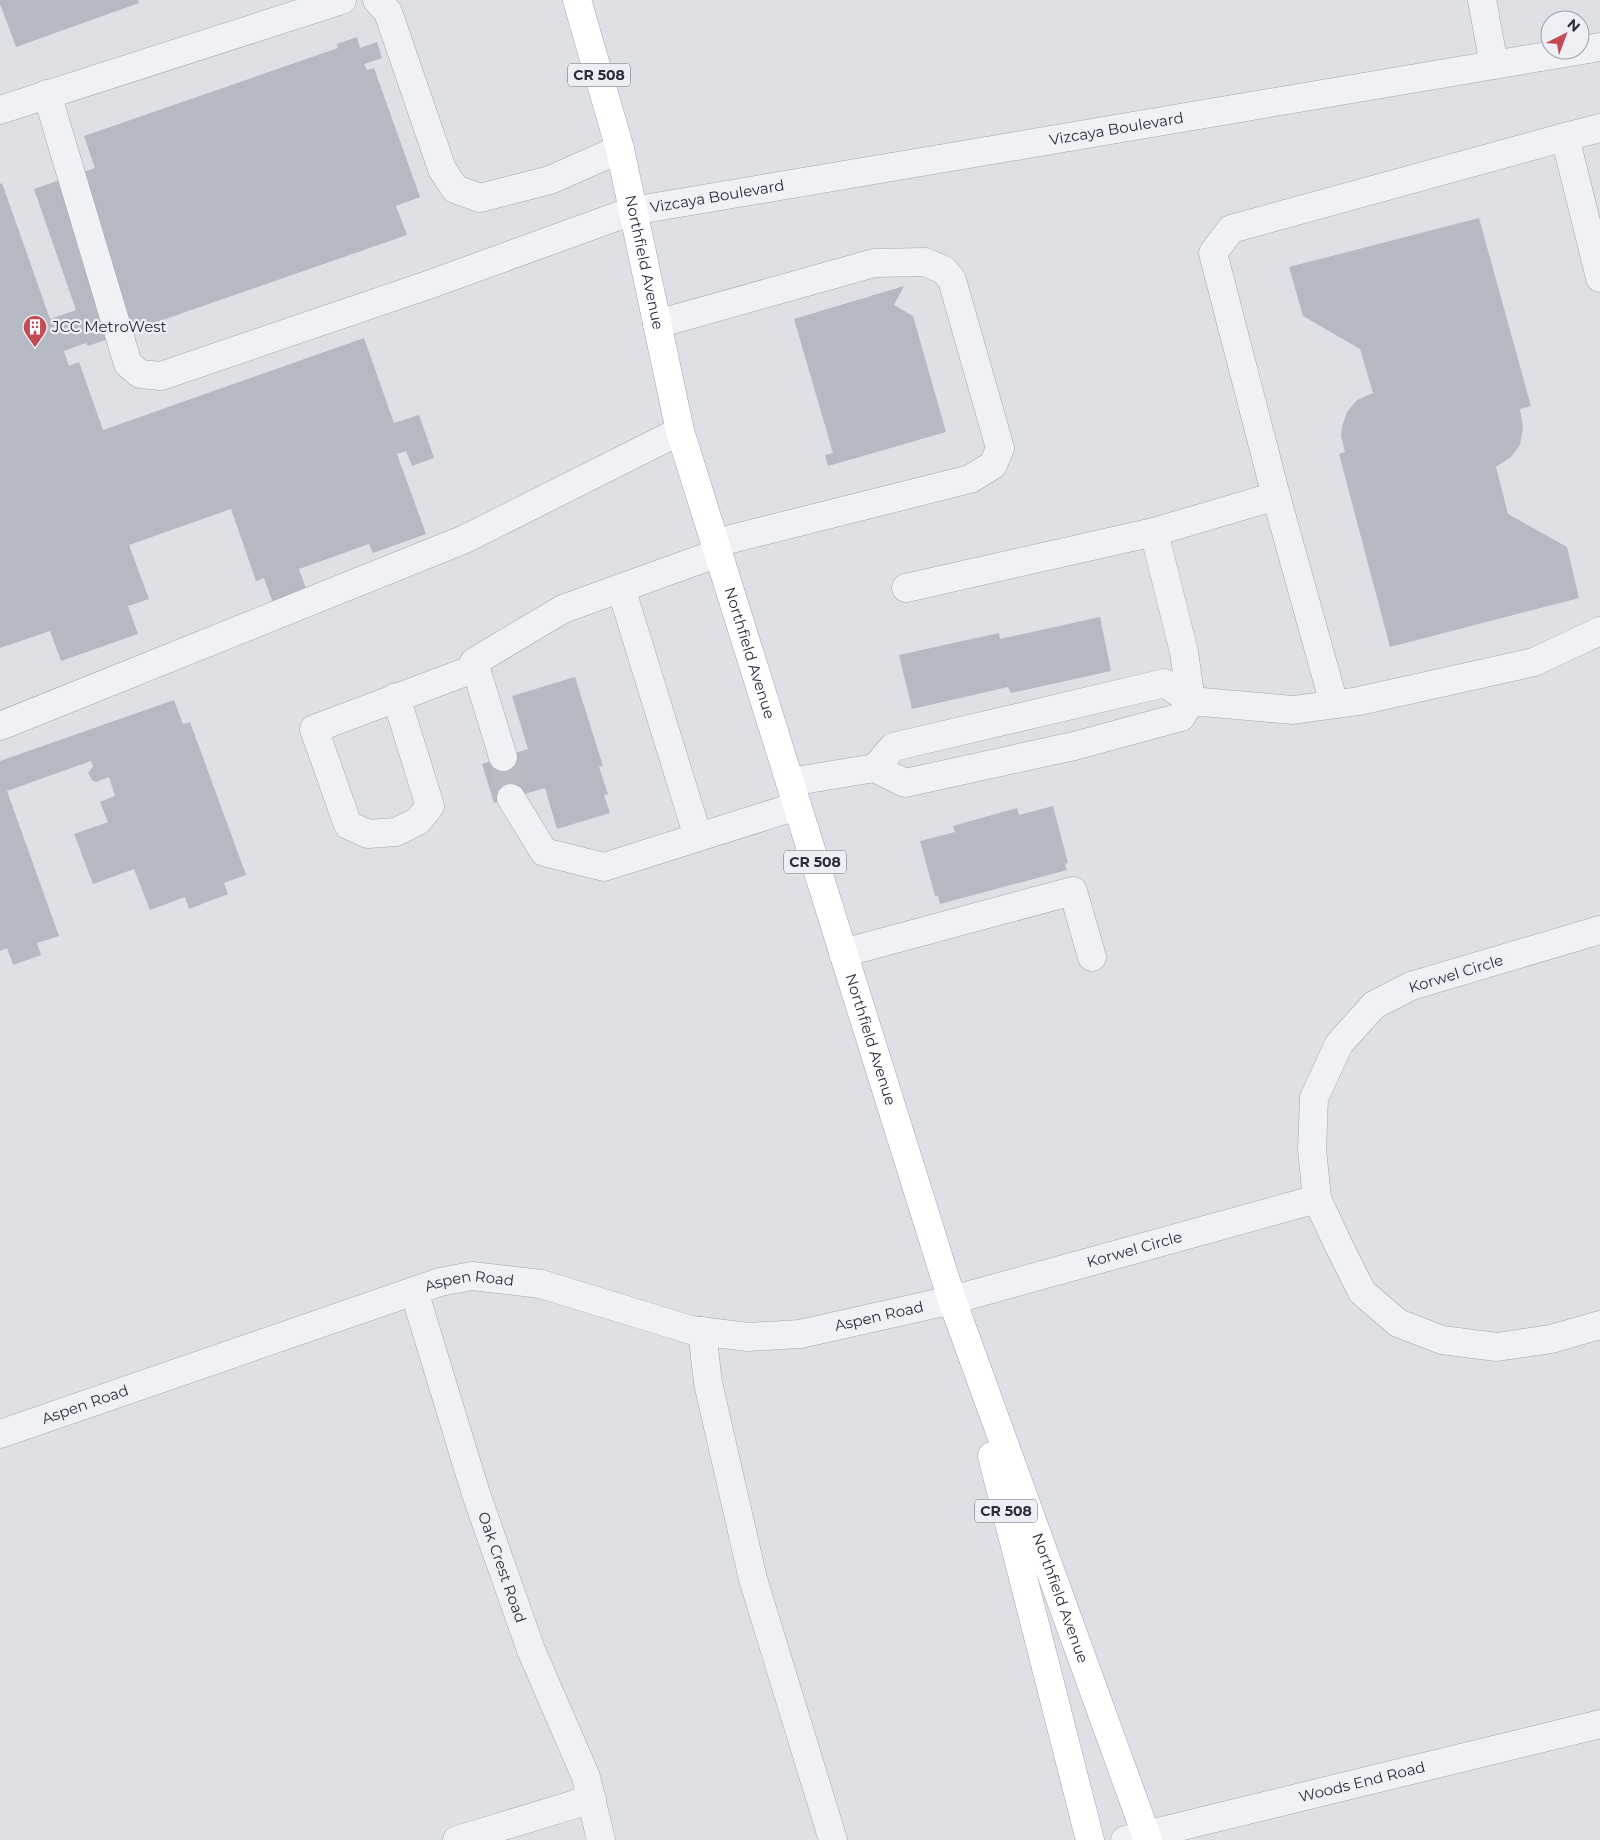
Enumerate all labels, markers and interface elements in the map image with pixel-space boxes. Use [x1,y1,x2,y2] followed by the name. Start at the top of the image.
[1540,10,1590,60] north arrow
[1563,15,1584,36] text: N
[568,64,630,86] road number: CR 508
[1048,108,1185,149] street label: Vizcaya Boulevard
[648,175,786,217] street label: Vizcaya Boulevard
[621,193,668,331] street label: Northfield Avenue
[22,314,48,348] building icon: JCC MetroWest
[51,317,167,336] place label: JCC MetroWest
[720,585,780,721] street label: Northfield Avenue
[784,850,846,874] road number: CR 508
[1406,950,1505,997] street label: Korwel Circle
[841,971,900,1108] street label: Northfield Avenue
[1085,1227,1184,1271] street label: Korwel Circle
[422,1266,515,1296] street label: Aspen Road
[833,1297,925,1335] street label: Aspen Road
[39,1380,131,1428] street label: Aspen Road
[975,1500,1037,1522] road number: CR 508
[474,1509,531,1625] street label: Oak Crest Road
[1028,1530,1093,1666] street label: Northfield Avenue
[1297,1757,1427,1806] street label: Woods End Road

